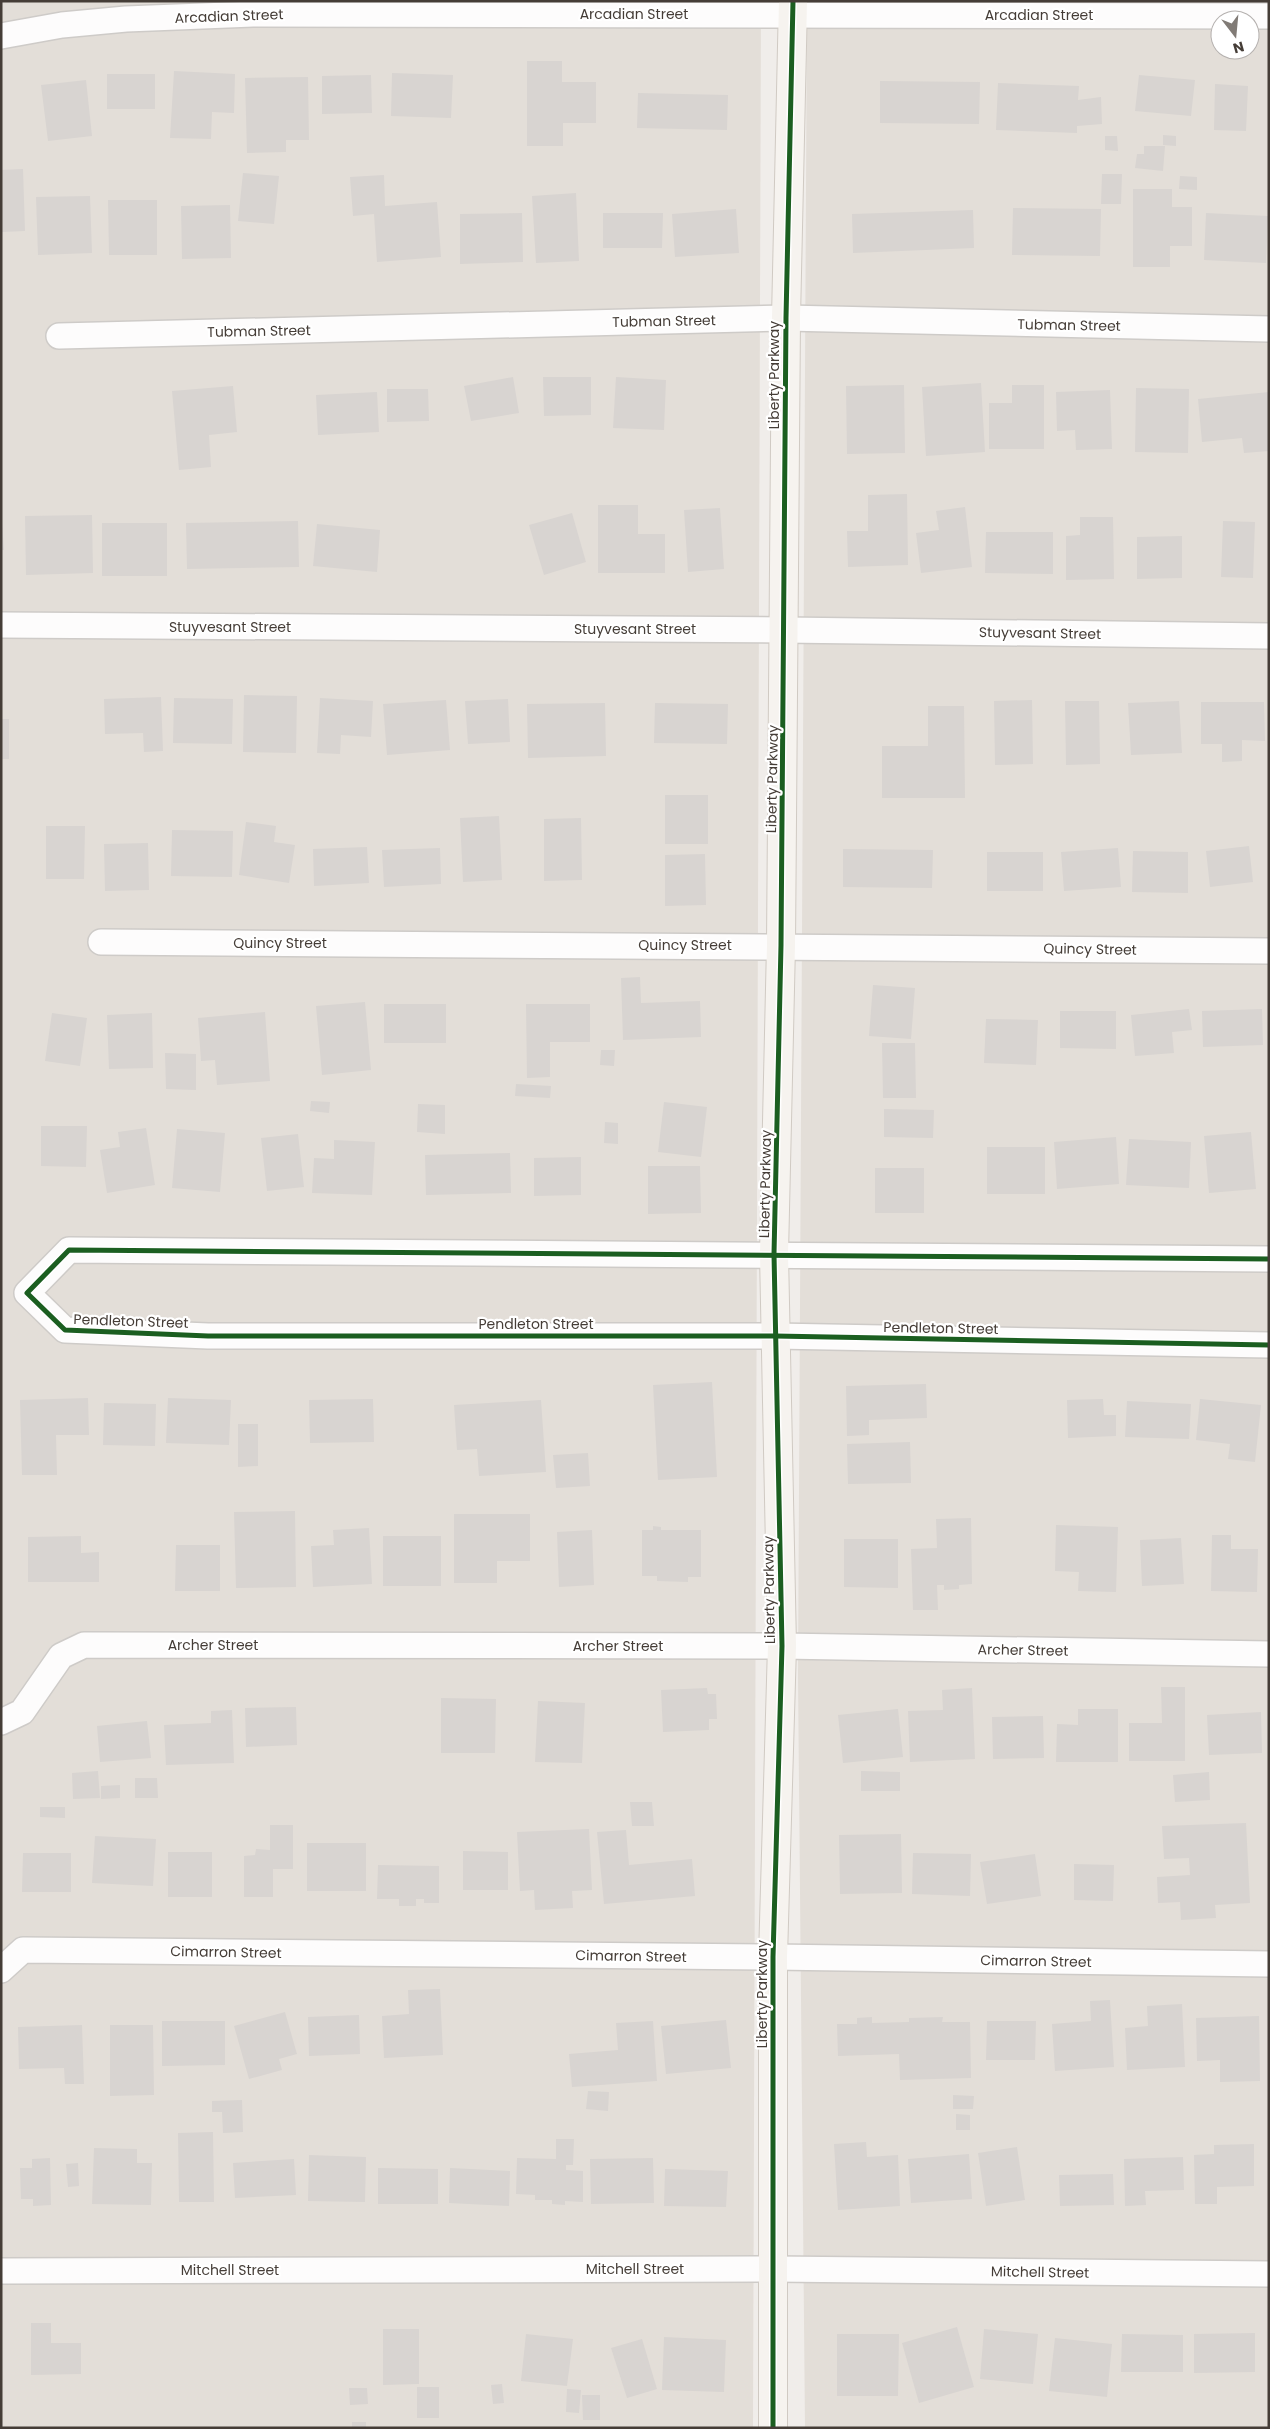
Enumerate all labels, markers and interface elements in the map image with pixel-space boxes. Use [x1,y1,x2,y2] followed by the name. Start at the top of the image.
[174,4,284,28] street label: Arcadian Street
[580,4,688,24] street label: Arcadian Street
[985,5,1093,25] street label: Arcadian Street
[1210,10,1260,60] north arrow
[1231,36,1246,59] text: N
[612,310,716,332] street label: Tubman Street
[1017,314,1121,336] street label: Tubman Street
[207,320,311,342] street label: Tubman Street
[764,321,784,429] street label: Liberty Parkway
[169,617,291,637] street label: Stuyvesant Street
[574,619,696,639] street label: Stuyvesant Street
[979,622,1101,644] street label: Stuyvesant Street
[761,725,783,833] street label: Liberty Parkway
[233,933,327,953] street label: Quincy Street
[638,935,732,955] street label: Quincy Street
[1043,938,1137,960] street label: Quincy Street
[754,1130,776,1238] street label: Liberty Parkway
[73,1309,189,1333] street label: Pendleton Street
[478,1314,594,1334] street label: Pendleton Street
[883,1317,999,1339] street label: Pendleton Street
[758,1536,780,1644] street label: Liberty Parkway
[168,1635,258,1655] street label: Archer Street
[573,1636,663,1656] street label: Archer Street
[977,1639,1069,1661] street label: Archer Street
[752,1940,772,2048] street label: Liberty Parkway
[170,1941,282,1963] street label: Cimarron Street
[575,1945,687,1967] street label: Cimarron Street
[980,1950,1092,1972] street label: Cimarron Street
[586,2259,684,2279] street label: Mitchell Street
[181,2260,279,2280] street label: Mitchell Street
[991,2261,1089,2283] street label: Mitchell Street

